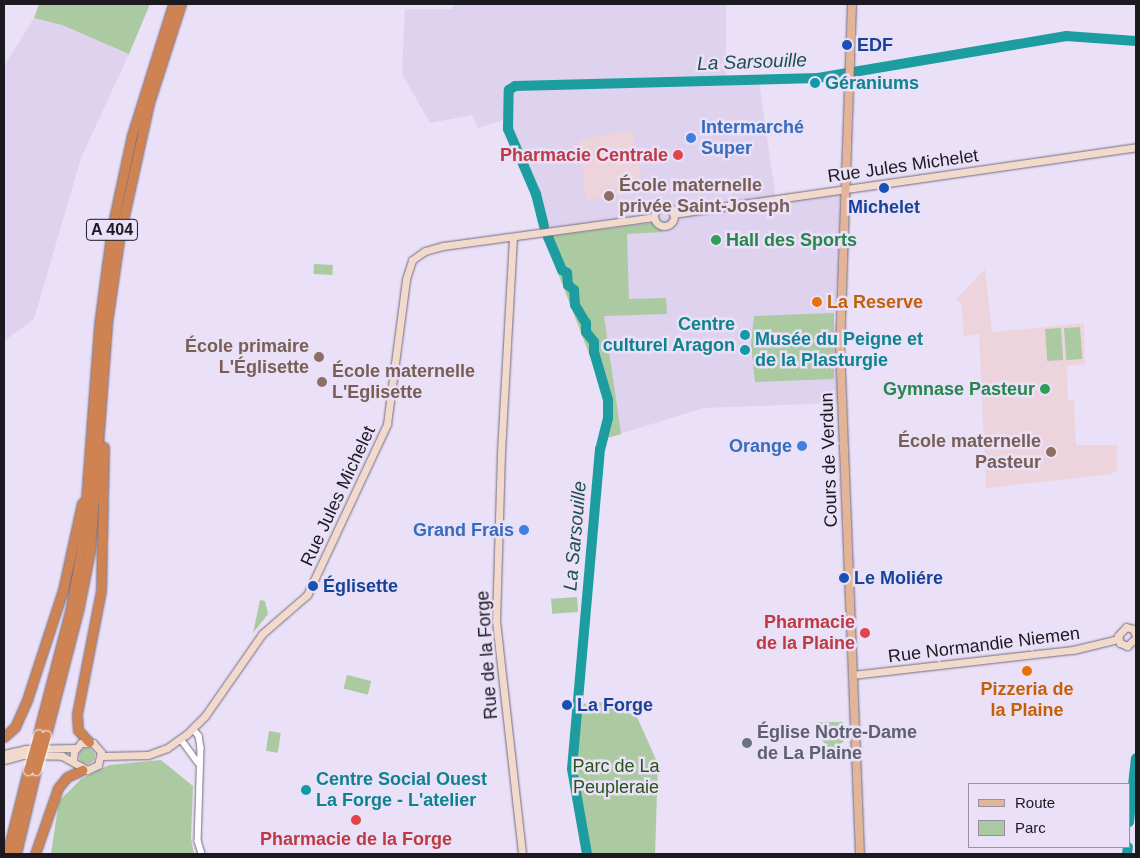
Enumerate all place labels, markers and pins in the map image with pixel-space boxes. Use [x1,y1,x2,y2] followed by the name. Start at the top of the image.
[857,34,893,56] place label: EDF
[841,39,853,51] marker: EDF
[825,72,919,94] place label: Géraniums
[809,77,821,89] marker: Géraniums
[701,117,804,160] place label: Intermarché Super
[685,132,697,144] marker: Intermarché Super
[500,144,668,166] place label: Pharmacie Centrale
[672,149,684,161] marker: Pharmacie Centrale
[619,175,790,218] place label: École maternelle privée Saint-Joseph
[878,182,890,194] marker: Michelet
[603,190,615,202] marker: École maternelle privée Saint-Joseph
[848,196,920,218] place label: Michelet
[726,229,857,251] place label: Hall des Sports
[710,234,722,246] marker: Hall des Sports
[827,291,923,313] place label: La Reserve
[811,296,823,308] marker: La Reserve
[602,314,735,356] place label: Centre culturel Aragon
[739,329,751,341] marker: Centre culturel Aragon
[755,329,923,372] place label: Musée du Peigne et de la Plasturgie
[185,336,309,378] place label: École primaire L'Églisette
[739,344,751,356] marker: Musée du Peigne et de la Plasturgie
[313,351,325,363] marker: École primaire L'Églisette
[332,361,475,404] place label: École maternelle L'Eglisette
[316,376,328,388] marker: École maternelle L'Eglisette
[883,378,1035,400] place label: Gymnase Pasteur
[1039,383,1051,395] marker: Gymnase Pasteur
[898,431,1041,474] place label: École maternelle Pasteur
[729,435,792,457] place label: Orange
[796,440,808,452] marker: Orange
[1045,446,1057,458] marker: École maternelle Pasteur
[413,519,514,541] place label: Grand Frais
[518,524,530,536] marker: Grand Frais
[854,567,943,589] place label: Le Moliére
[838,572,850,584] marker: Le Moliére
[323,575,398,597] place label: Églisette
[307,580,319,592] marker: Églisette
[756,612,855,654] place label: Pharmacie de la Plaine
[859,627,871,639] marker: Pharmacie de la Plaine
[1021,665,1033,677] marker: Pizzeria de la Plaine
[980,679,1074,722] place label: Pizzeria de la Plaine
[577,694,653,716] place label: La Forge
[561,699,573,711] marker: La Forge
[757,722,917,764] place label: Église Notre-Dame de La Plaine
[741,737,753,749] marker: Église Notre-Dame de La Plaine
[316,769,487,812] place label: Centre Social Ouest La Forge - L'atelier
[300,784,312,796] marker: Centre Social Ouest La Forge - L'atelier
[350,814,362,826] marker: Pharmacie de la Forge
[260,828,452,850] place label: Pharmacie de la Forge

